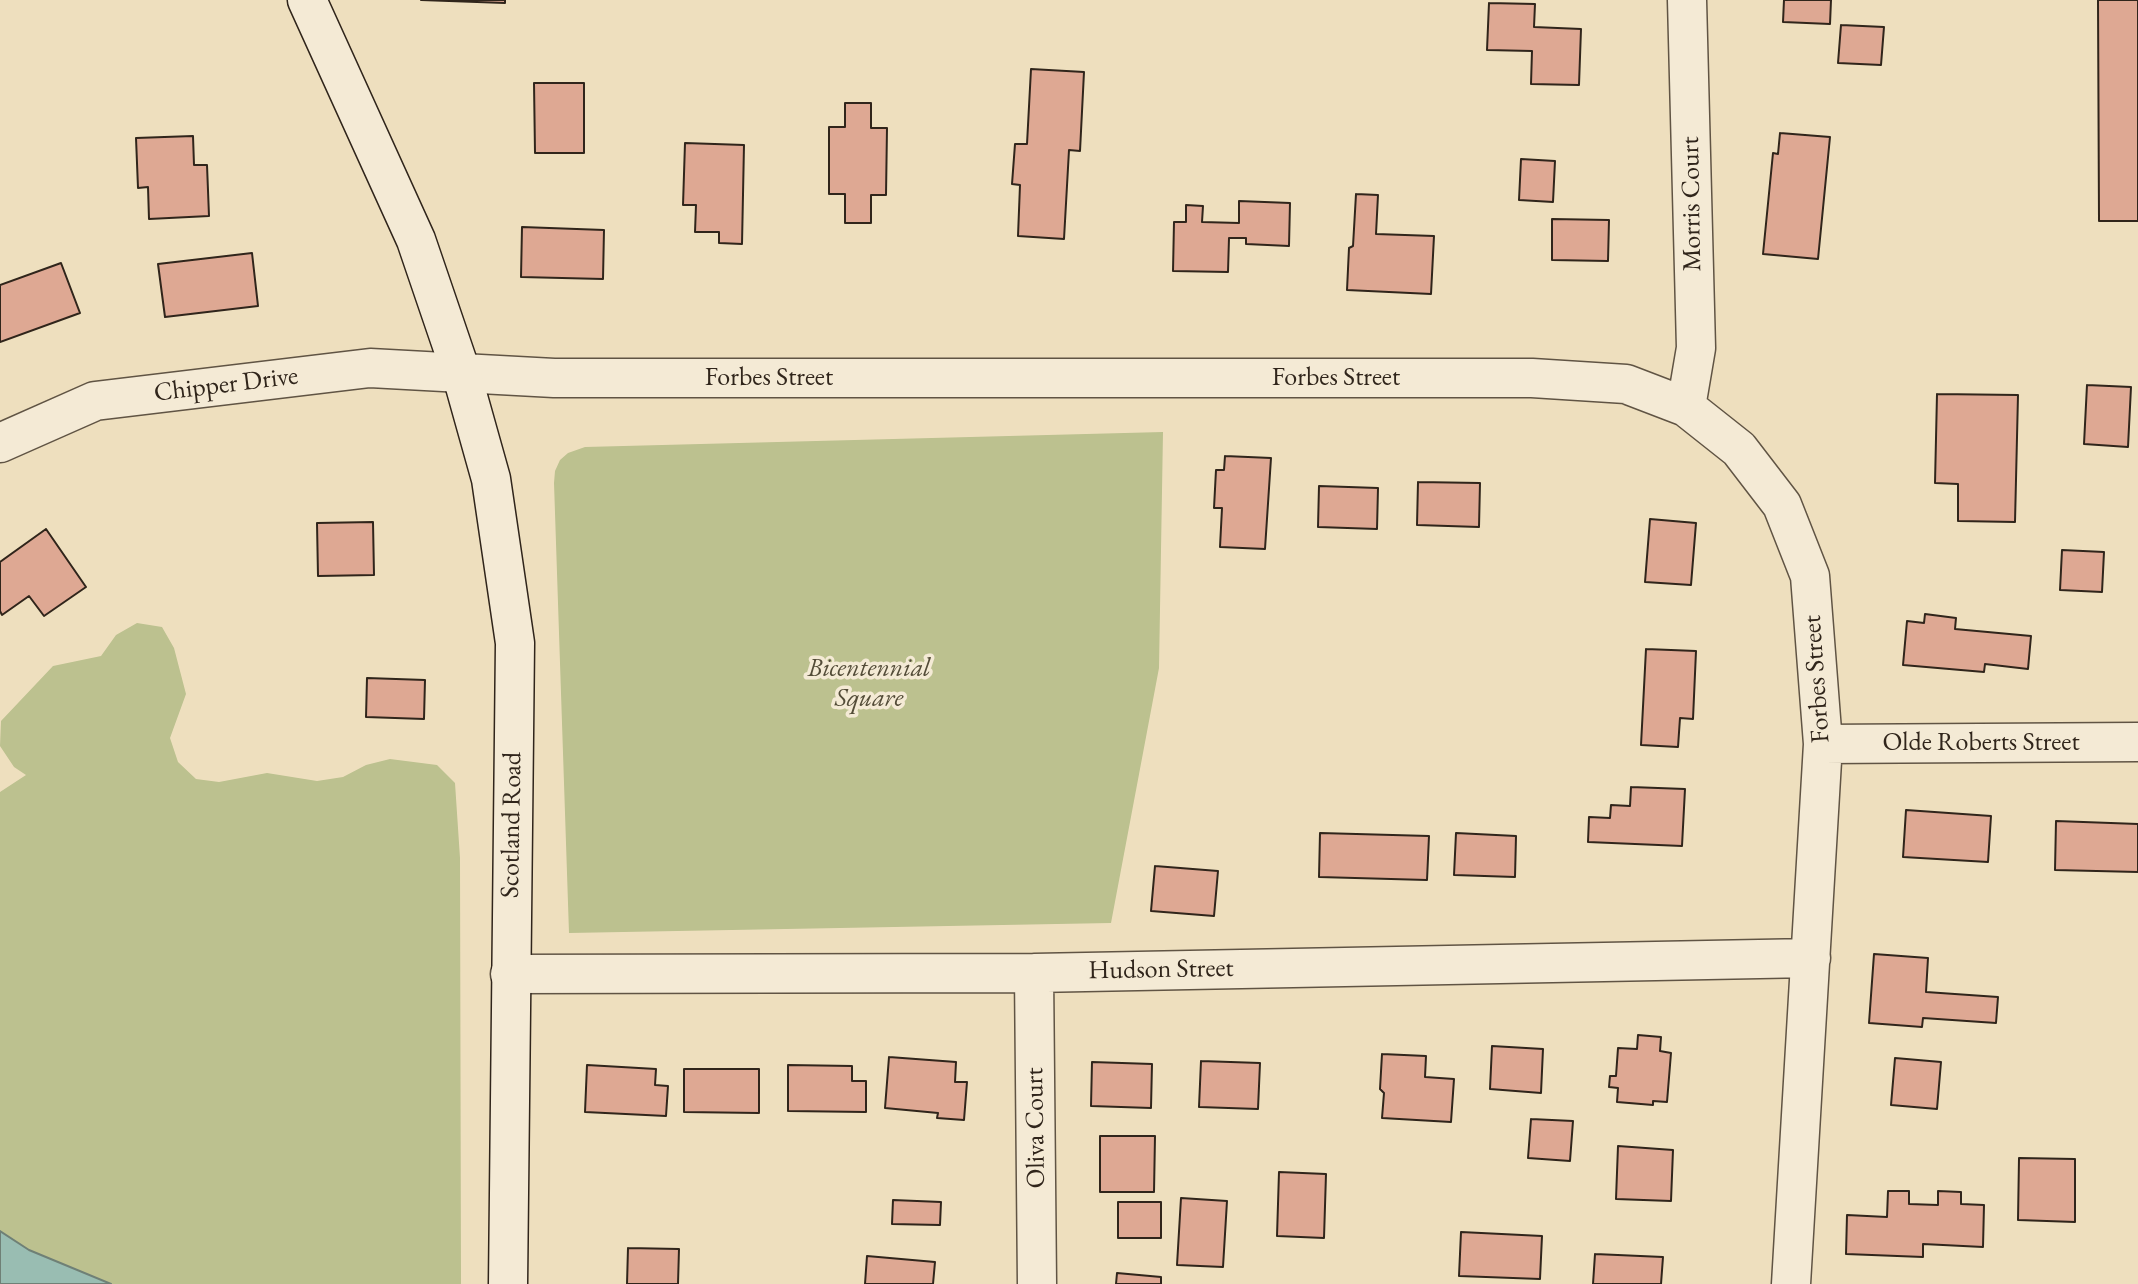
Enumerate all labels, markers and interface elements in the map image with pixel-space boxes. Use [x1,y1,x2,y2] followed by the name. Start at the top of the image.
[1675,136,1709,272] street label: Morris Court
[152,361,300,409] street label: Chipper Drive
[705,362,833,394] street label: Forbes Street
[1272,362,1400,394] street label: Forbes Street
[1797,614,1837,744] street label: Forbes Street
[808,653,930,714] park label: Bicentennial Square
[1882,727,2080,759] street label: Olde Roberts Street
[495,752,529,898] street label: Scotland Road
[1088,953,1234,987] street label: Hudson Street
[1019,1067,1053,1189] street label: Oliva Court

